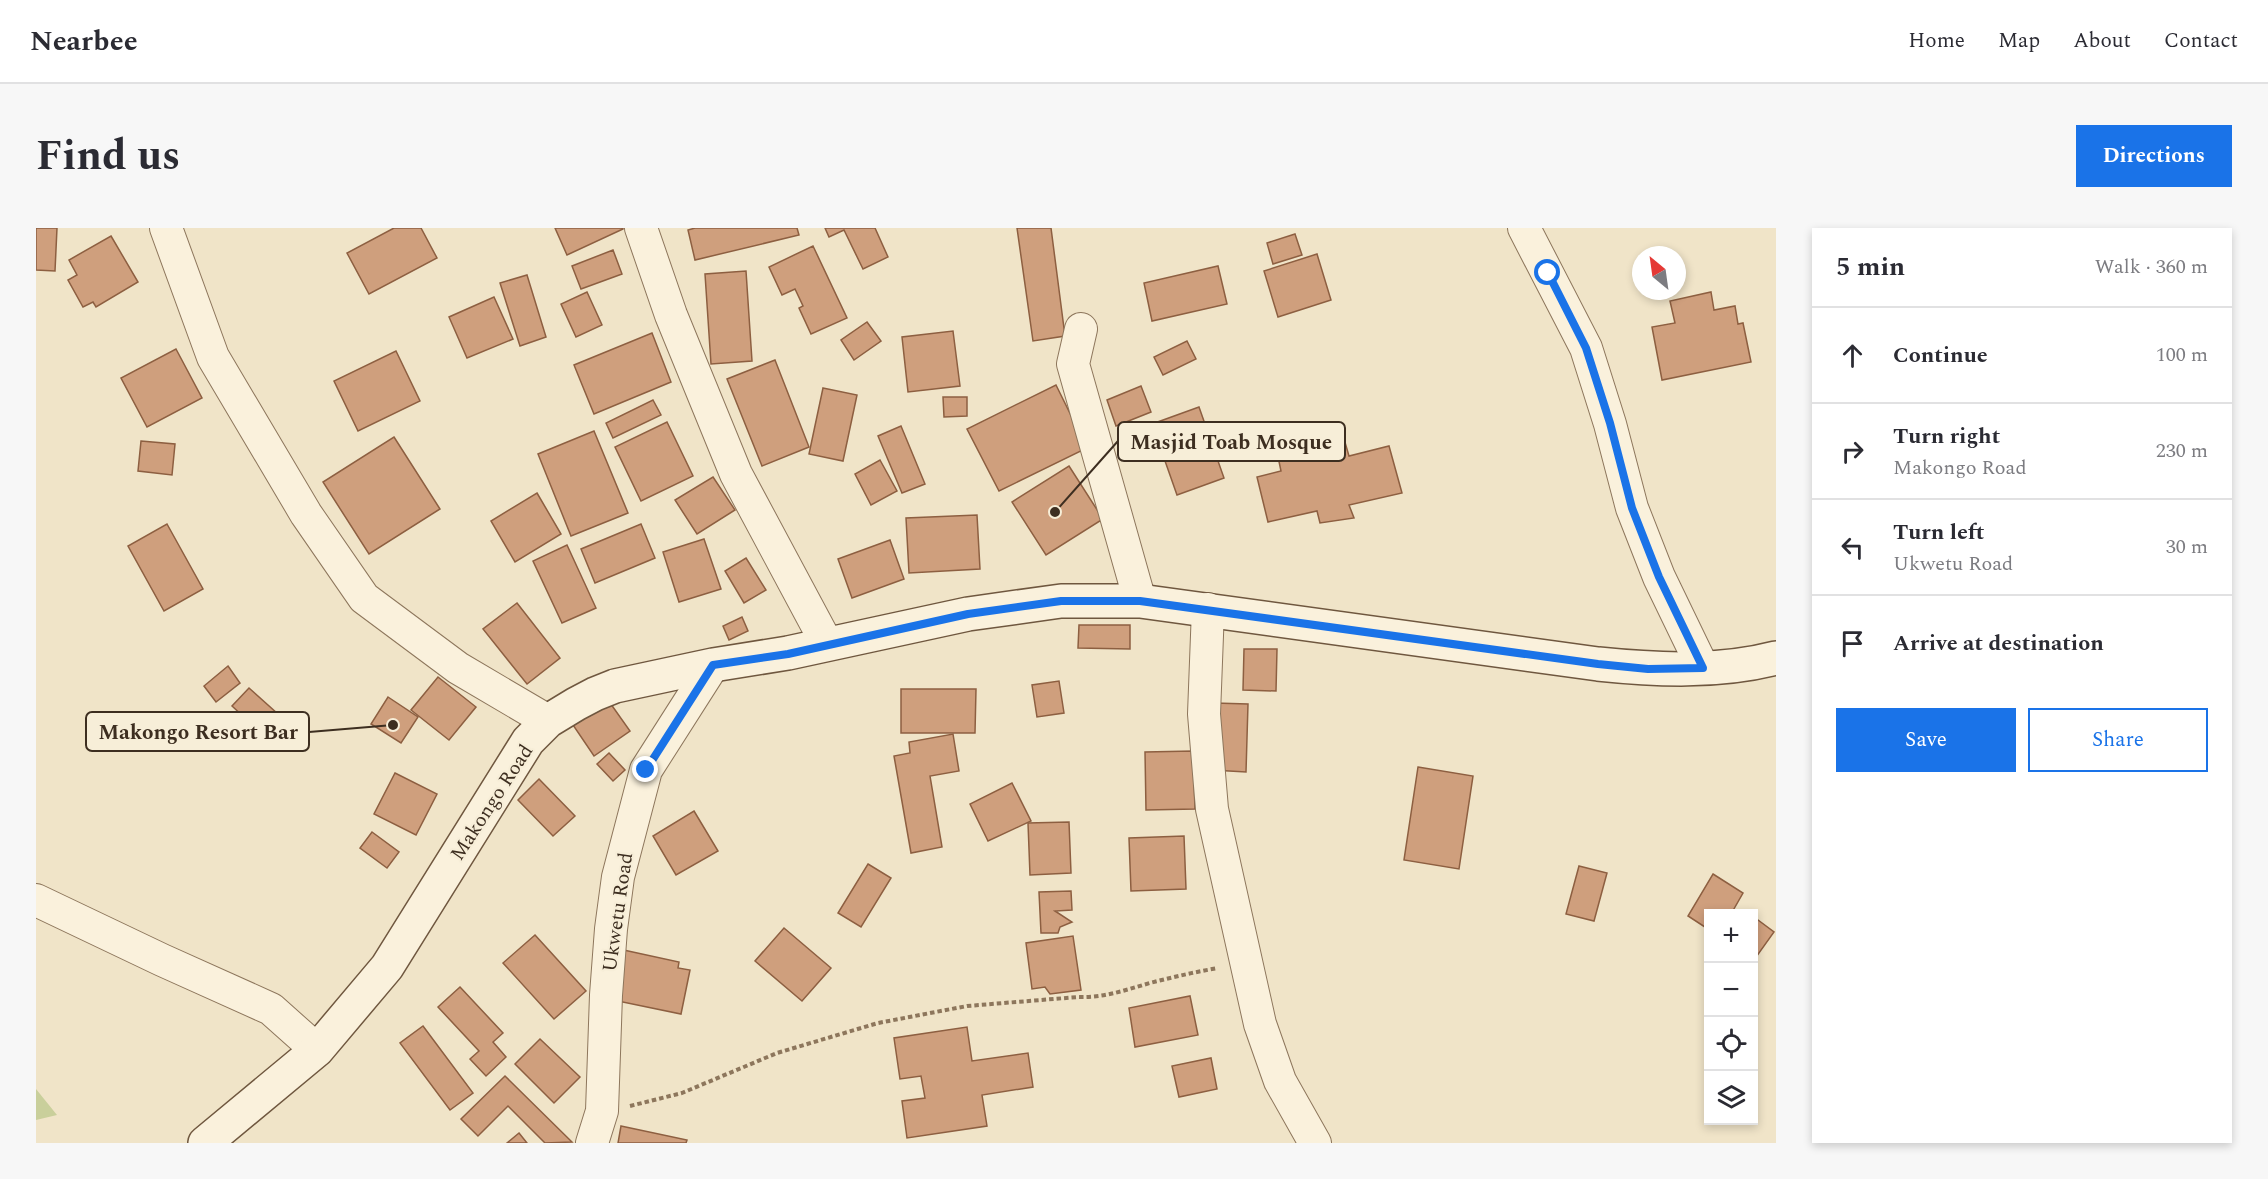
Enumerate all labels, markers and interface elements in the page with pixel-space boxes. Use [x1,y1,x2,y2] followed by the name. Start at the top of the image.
[30,20,138,63] text: Nearbee
[1908,25,1965,57] text: Home
[1998,25,2040,57] text: Map
[2073,25,2131,57] text: About
[2164,25,2238,57] text: Contact
[36,125,180,188] text: Find us
[2076,125,2232,187] button: Directions
[1632,246,1686,300] north arrow
[1836,247,1905,287] text: 5 min
[2095,252,2208,282] text: Walk · 360 m
[1534,259,1560,285] route start
[1836,339,1869,372] icon: ahead
[1893,339,1988,372] text: Continue
[2156,340,2208,370] text: 100 m
[1893,420,2000,453] text: Turn right
[1118,422,1345,461] callout: Masjid Toab Mosque
[1130,427,1332,459] text: Masjid Toab Mosque
[1836,435,1869,468] icon: right
[2156,436,2208,466] text: 230 m
[1893,453,2027,483] text: Makongo Road
[1893,516,1985,549] text: Turn left
[1836,531,1869,564] icon: left
[2166,532,2208,562] text: 30 m
[1893,549,2013,579] text: Ukwetu Road
[1836,627,1869,660] icon: arrive
[1893,627,2104,660] text: Arrive at destination
[1836,708,2016,772] button: Save
[2028,708,2208,772] button: Share
[86,712,309,751] callout: Makongo Resort Bar
[98,717,298,749] text: Makongo Resort Bar
[443,738,541,867] street label: Makongo Road
[632,756,658,782] route end
[595,851,641,974] street label: Ukwetu Road
[1704,909,1758,1125] map controls
[1704,909,1758,963] button: +
[1704,963,1758,1017] button: −
[1704,1017,1758,1071] button: locate
[1704,1071,1758,1125] button: layers

